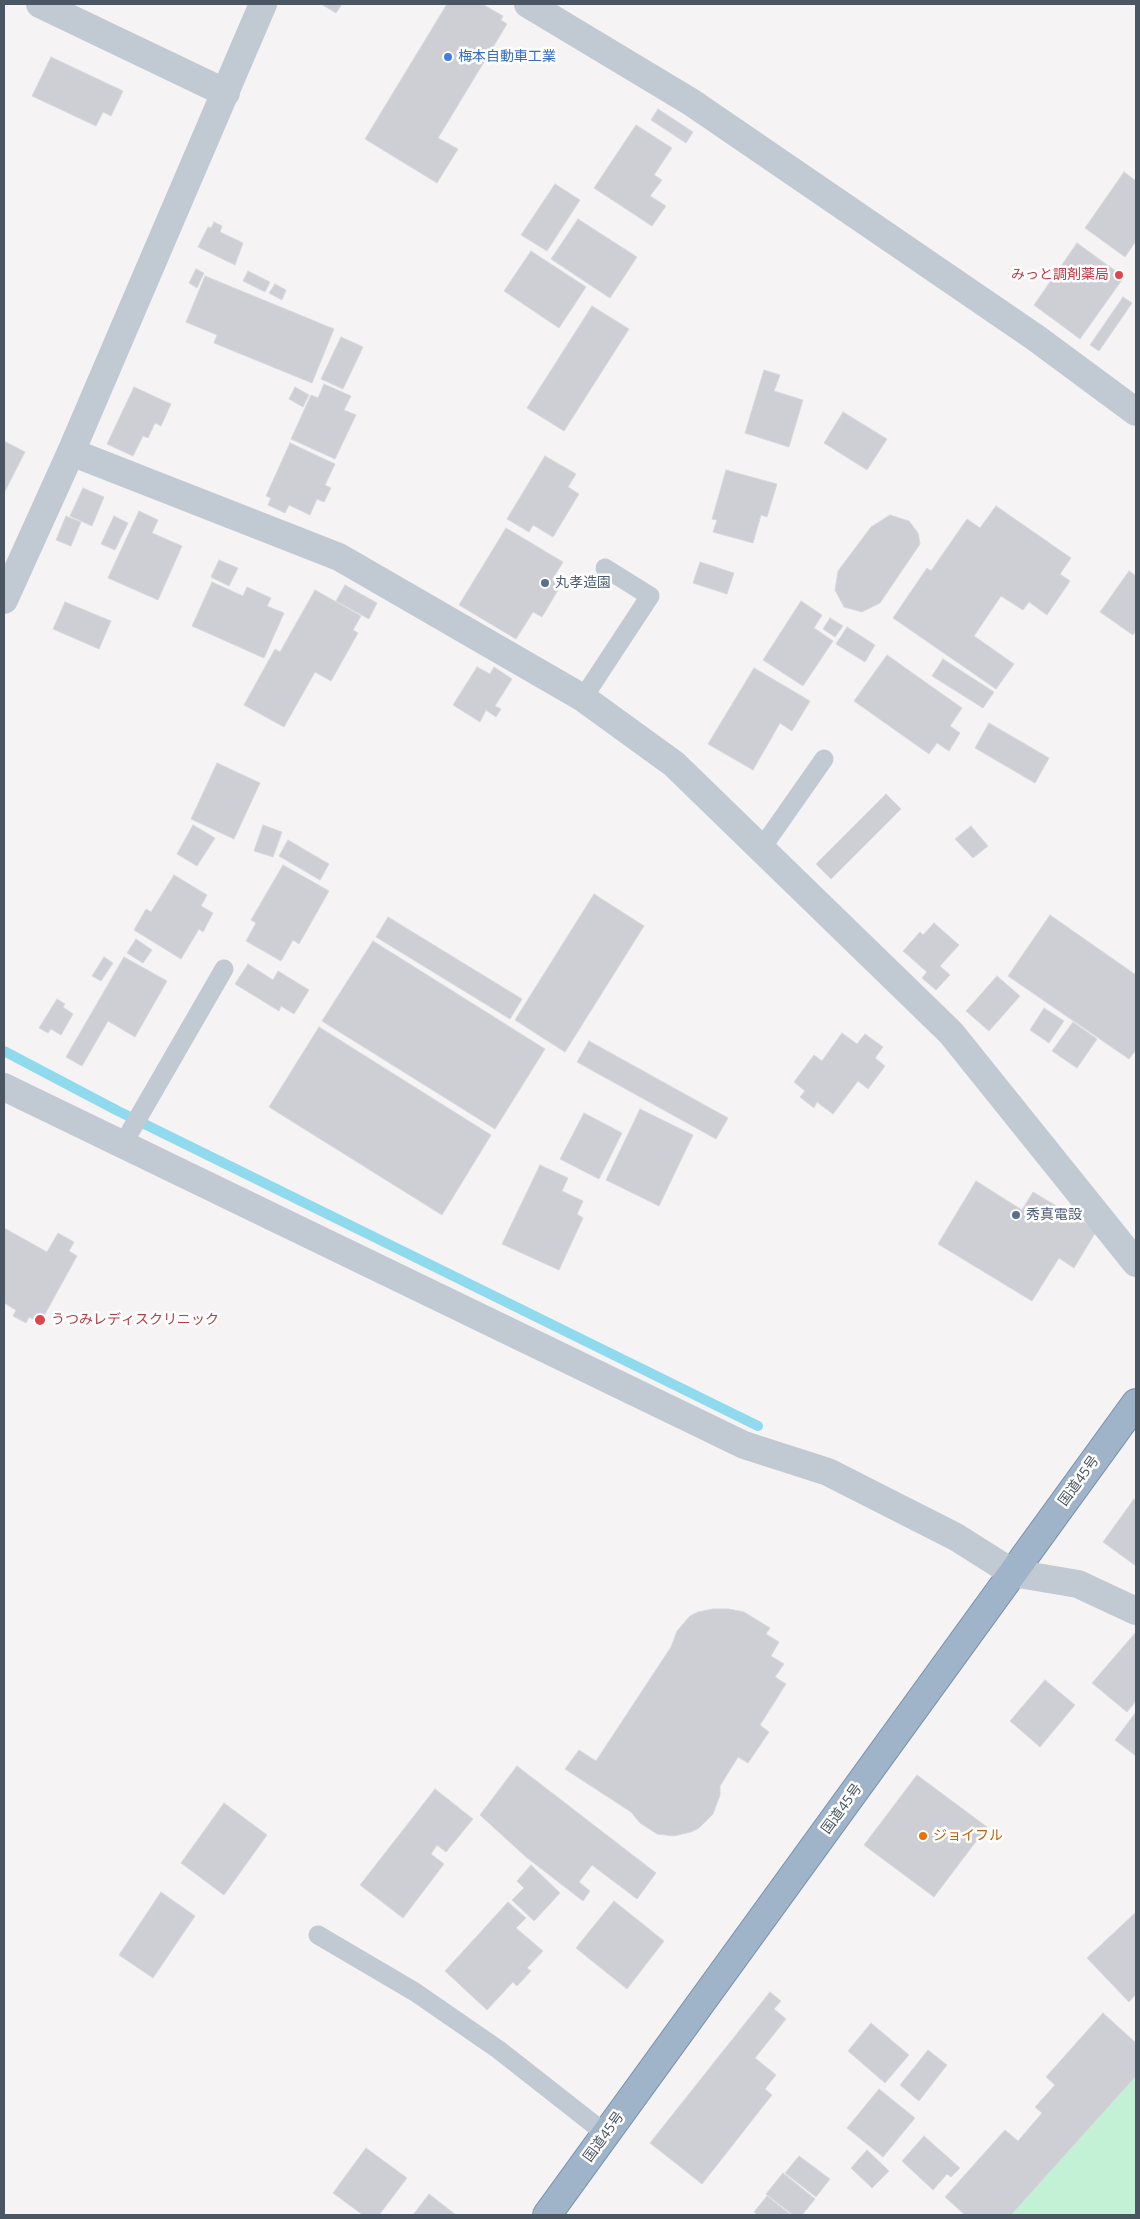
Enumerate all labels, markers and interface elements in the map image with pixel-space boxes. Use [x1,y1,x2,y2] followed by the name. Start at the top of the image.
[458,49,556,65] place label: 梅本自動車工業
[442,51,454,63] marker: 梅本自動車工業
[1011,267,1109,283] place label: みっと調剤薬局
[1113,269,1125,281] marker: みっと調剤薬局
[555,575,611,591] place label: 丸孝造園
[539,577,551,589] marker: 丸孝造園
[1026,1207,1082,1223] place label: 秀真電設
[1010,1209,1022,1221] marker: 秀真電設
[51,1312,219,1328] place label: うつみレディスクリニック
[33,1313,47,1327] marker: うつみレディスクリニック
[1055,1453,1103,1509] street label: 国道45号
[818,1781,866,1837] street label: 国道45号
[933,1828,1003,1844] place label: ジョイフル
[917,1830,929,1842] marker: ジョイフル
[580,2109,628,2165] street label: 国道45号

